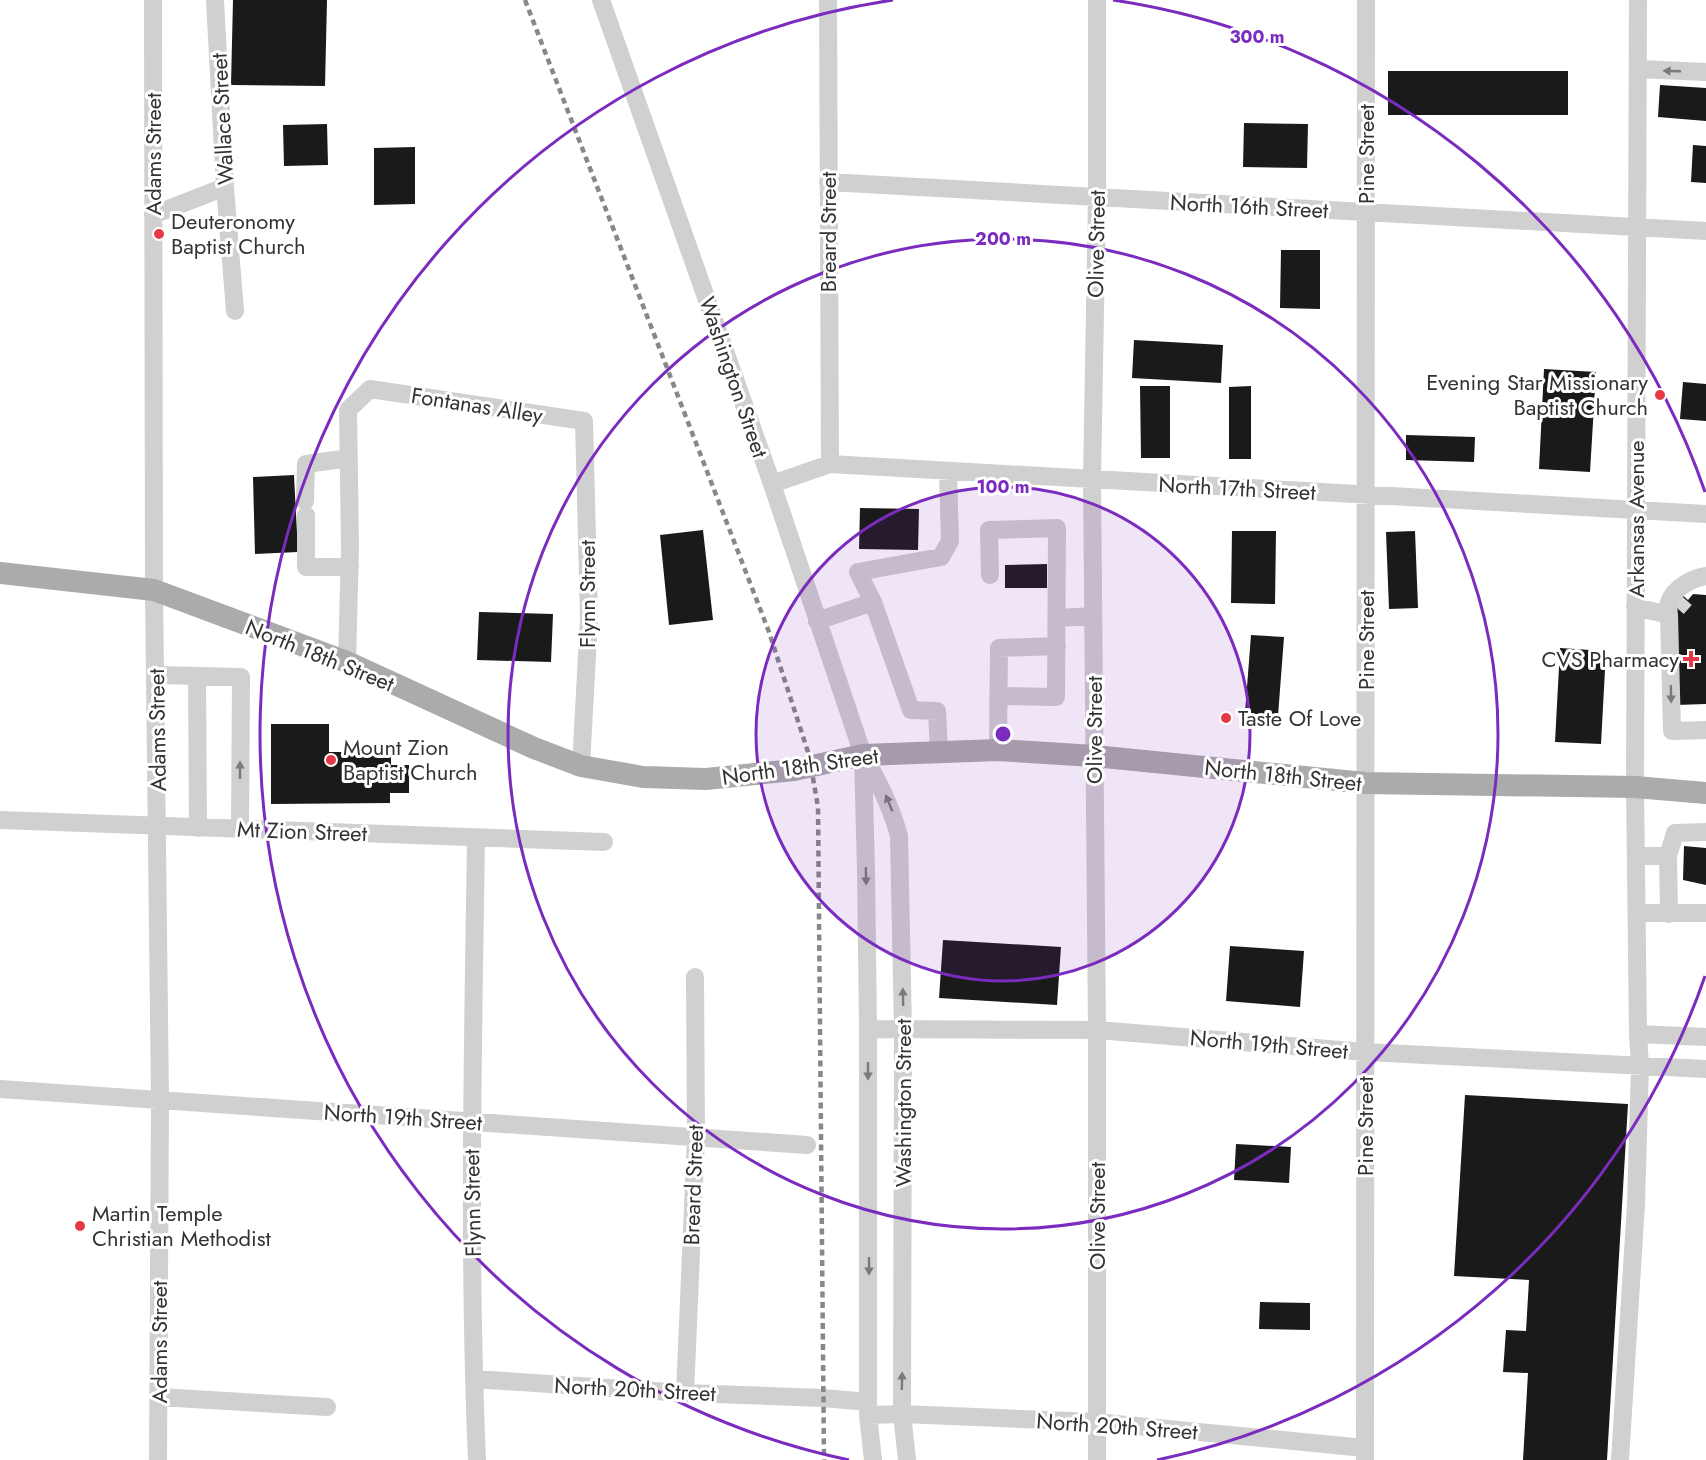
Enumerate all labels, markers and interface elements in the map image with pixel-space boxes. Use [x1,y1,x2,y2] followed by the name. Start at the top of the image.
[1229,24,1285,50] text: 300 m
[203,52,241,186] street label: Wallace Street
[1662,66,1681,75] one-way arrow
[137,92,169,215] street label: Adams Street
[1350,103,1382,204] street label: Pine Street
[812,171,844,292] street label: Breard Street
[1169,186,1330,226] street label: North 16th Street
[1079,189,1113,298] street label: Olive Street
[171,205,306,262] place label: Deuteronomy Baptist Church
[975,226,1031,252] text: 200 m
[152,227,166,241] marker: Deuteronomy Baptist Church
[691,292,777,462] street label: Washington Street
[1426,366,1648,423] place label: Evening Star Missionary Baptist Church
[409,379,545,431] street label: Fontanas Alley
[1653,388,1667,402] marker: Evening Star Missionary Baptist Church
[1620,440,1652,598] street label: Arkansas Avenue
[1158,468,1317,508] street label: North 17th Street
[976,474,1030,500] text: 100 m
[571,539,603,648] street label: Flynn Street
[1350,589,1382,690] street label: Pine Street
[241,611,400,700] street label: North 18th Street
[1541,643,1679,675] place label: CVS Pharmacy
[1684,652,1698,666] marker: CVS Pharmacy
[140,668,174,792] street label: Adams Street
[1078,675,1110,784] street label: Olive Street
[1666,685,1676,704] one-way arrow
[1238,702,1361,734] place label: Taste Of Love
[1219,711,1233,725] marker: Taste Of Love
[993,724,1013,744] centre of rings
[343,731,478,788] place label: Mount Zion Baptist Church
[720,739,881,793] street label: North 18th Street
[1203,751,1364,799] street label: North 18th Street
[324,753,338,767] marker: Mount Zion Baptist Church
[235,761,245,780] one-way arrow
[884,794,894,812] one-way arrow
[236,813,368,849] street label: Mt Zion Street
[862,867,871,886] one-way arrow
[898,987,907,1006] one-way arrow
[887,1018,919,1187] street label: Washington Street
[1189,1021,1350,1067] street label: North 19th Street
[863,1062,873,1081] one-way arrow
[1349,1075,1381,1176] street label: Pine Street
[323,1096,484,1139] street label: North 19th Street
[675,1123,711,1246] street label: Breard Street
[455,1148,489,1257] street label: Flynn Street
[1081,1161,1113,1270] street label: Olive Street
[92,1197,272,1254] place label: Martin Temple Christian Methodist
[73,1219,87,1233] marker: Martin Temple Christian Methodist
[864,1257,874,1276] one-way arrow
[143,1280,175,1403] street label: Adams Street
[553,1369,717,1409] street label: North 20th Street
[897,1371,907,1390] one-way arrow
[1035,1404,1199,1448] street label: North 20th Street

